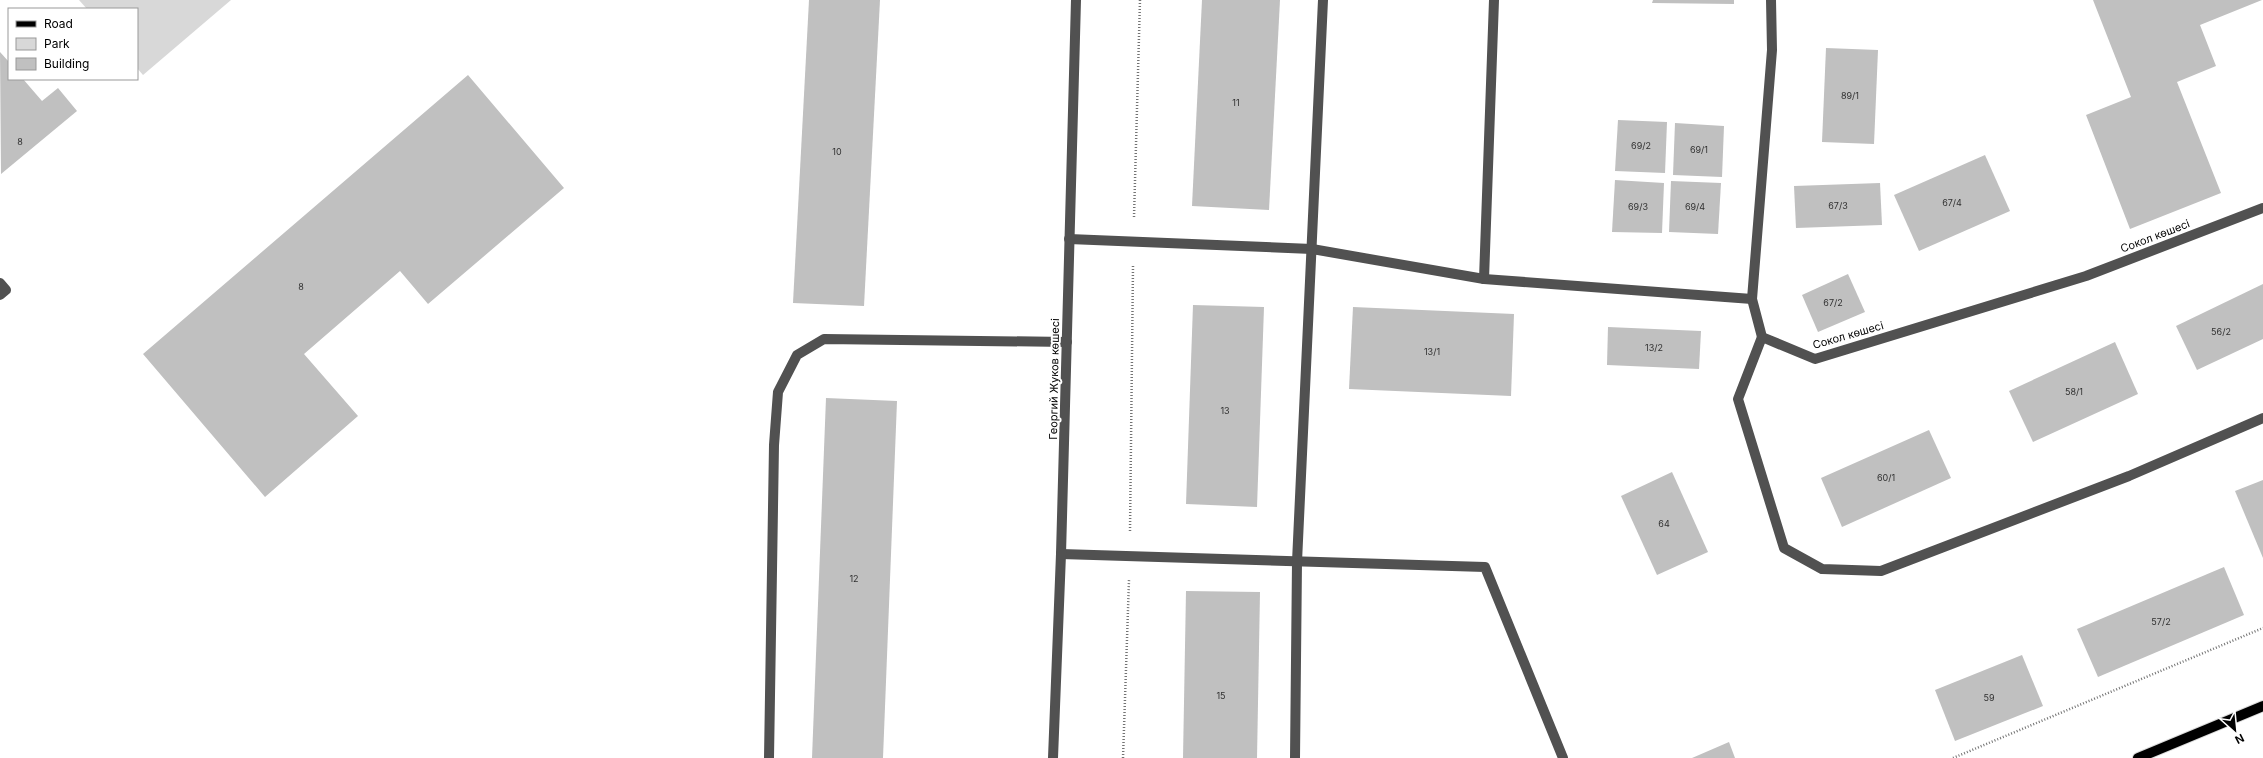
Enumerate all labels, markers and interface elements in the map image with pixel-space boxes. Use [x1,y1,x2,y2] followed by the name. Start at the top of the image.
[8,8,138,80] legend
[44,16,73,31] text: Road
[44,36,70,51] text: Park
[44,56,89,71] text: Building
[1841,90,1859,101] house number: 89/1
[1232,97,1240,108] house number: 11
[17,136,23,147] house number: 8
[1631,140,1651,151] house number: 69/2
[1690,144,1708,155] house number: 69/1
[832,146,842,157] house number: 10
[1942,197,1962,208] house number: 67/4
[1828,200,1848,211] house number: 67/3
[1628,201,1648,212] house number: 69/3
[1685,201,1705,212] house number: 69/4
[2118,216,2192,256] street label: Сокол көшесі
[298,281,304,292] house number: 8
[1823,297,1843,308] house number: 67/2
[1046,318,1062,440] street label: Георгий Жуков көшесі
[1811,318,1885,352] street label: Сокол көшесі
[2211,326,2231,337] house number: 56/2
[1645,342,1663,353] house number: 13/2
[1424,346,1440,357] house number: 13/1
[2065,386,2083,397] house number: 58/1
[1220,405,1230,416] house number: 13
[1877,472,1895,483] house number: 60/1
[1658,518,1670,529] house number: 64
[849,573,859,584] house number: 12
[2151,616,2171,627] house number: 57/2
[1216,690,1226,701] house number: 15
[1983,692,1995,703] house number: 59
[2215,710,2255,750] north arrow
[2233,731,2246,747] text: N

